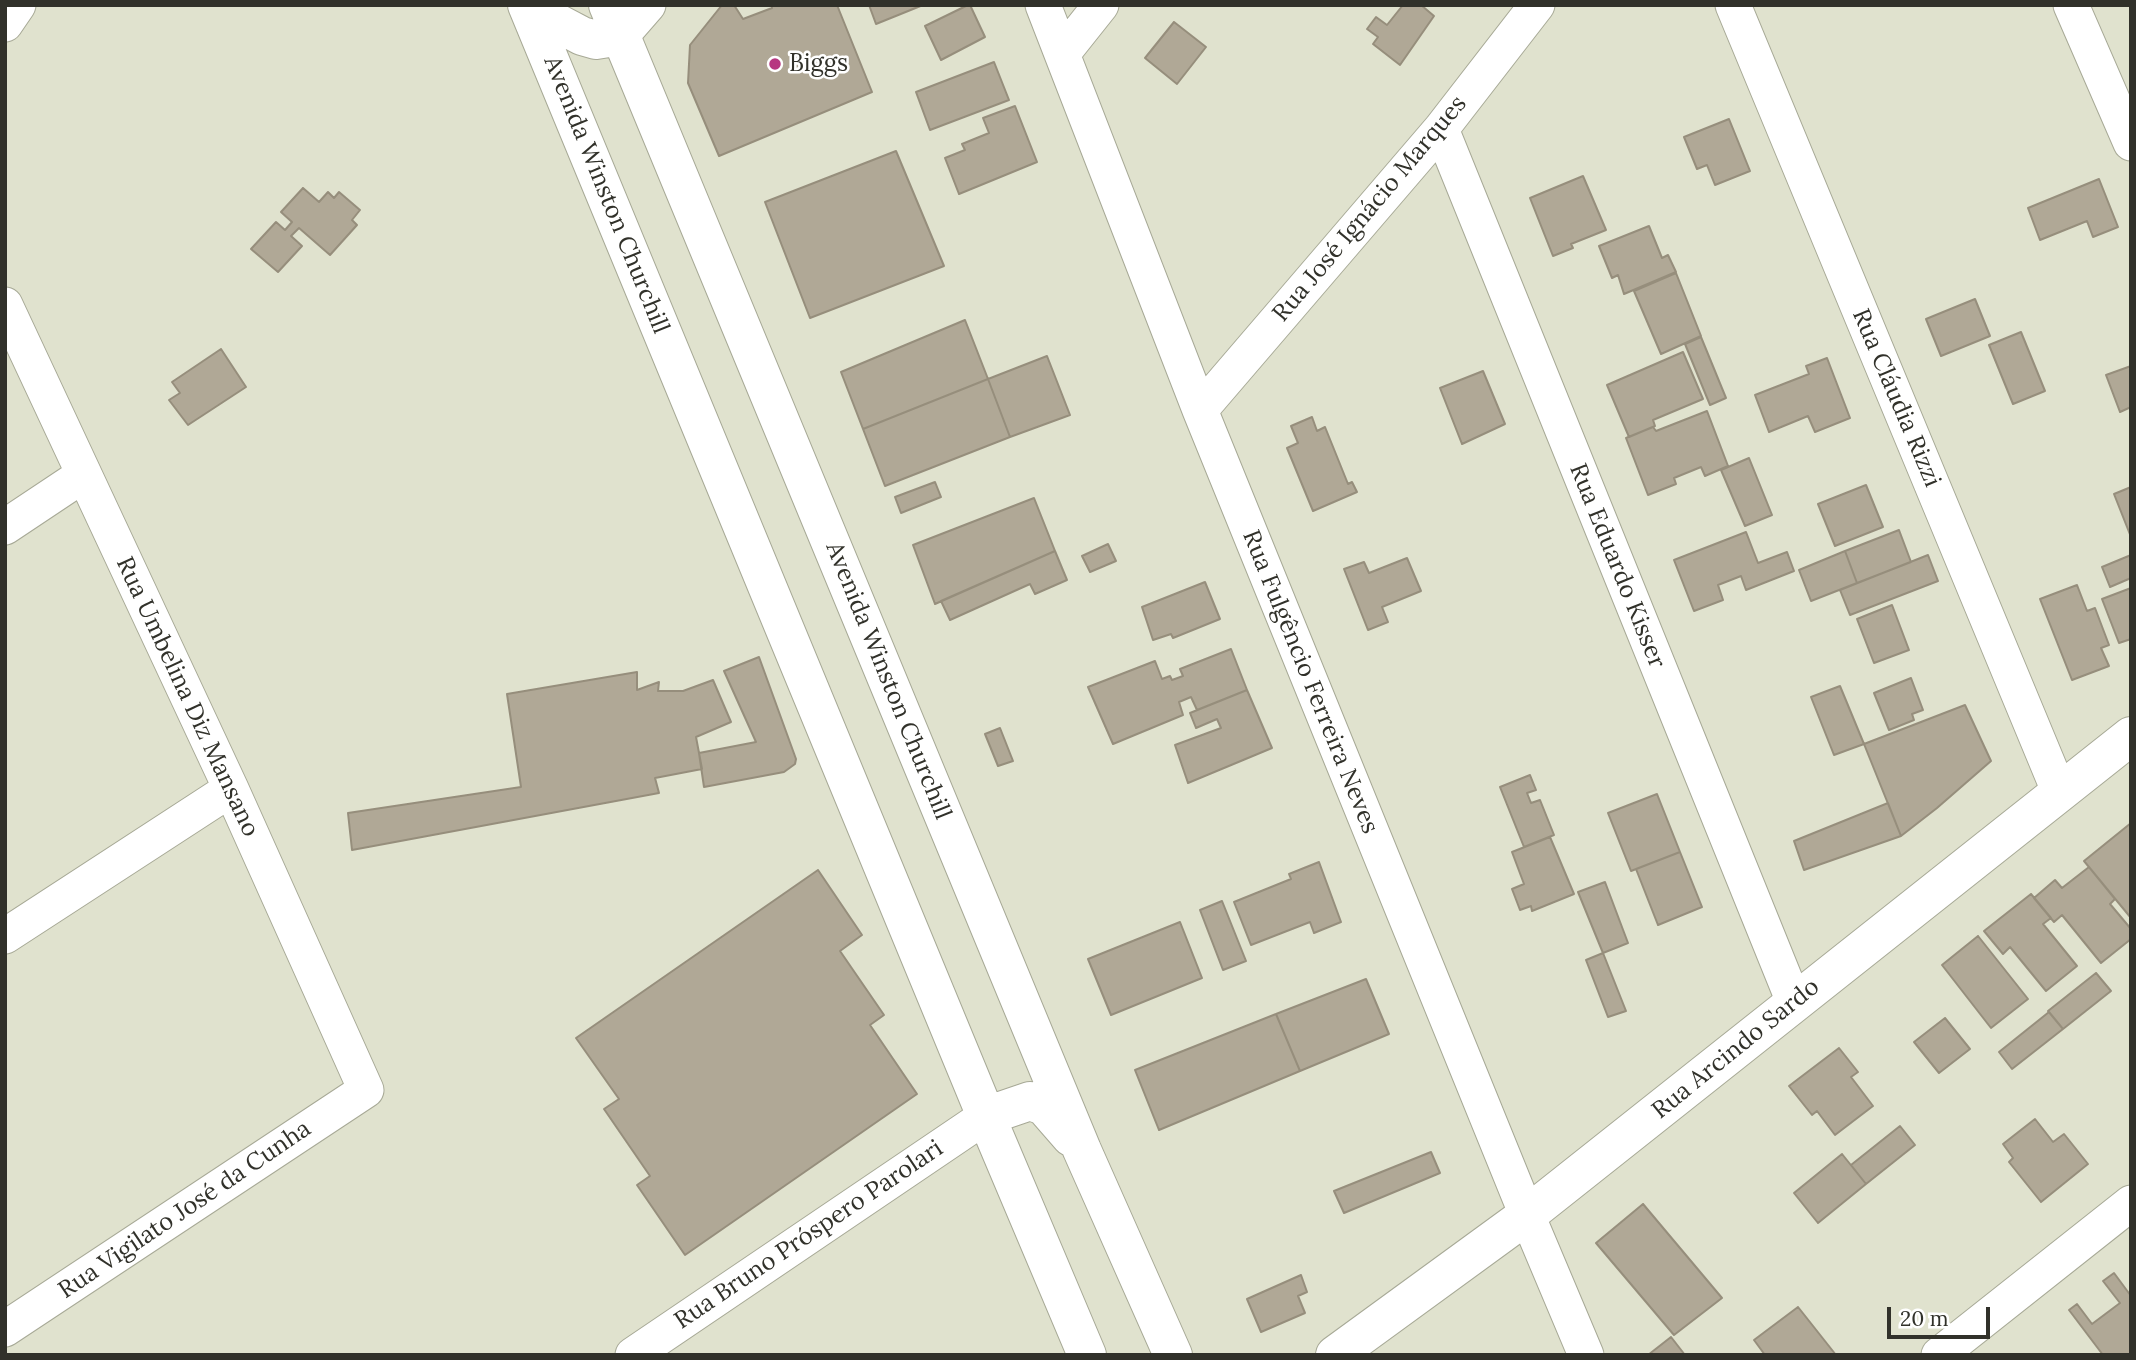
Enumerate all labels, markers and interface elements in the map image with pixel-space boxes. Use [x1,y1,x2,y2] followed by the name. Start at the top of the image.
[789,50,848,78] place label: Biggs
[537,52,675,338] street label: Avenida Winston Churchill
[767,56,783,72] marker: Biggs
[1267,90,1473,328] street label: Rua José Ignácio Marques
[1845,305,1947,491] street label: Rua Cláudia Rizzi
[1563,460,1671,672] street label: Rua Eduardo Kisser
[1236,526,1384,838] street label: Rua Fulgêncio Ferreira Neves
[819,538,957,824] street label: Avenida Winston Churchill
[109,553,265,841] street label: Rua Umbelina Diz Mansano
[1647,973,1825,1125] street label: Rua Arcindo Sardo
[53,1115,317,1305] street label: Rua Vigilato José da Cunha
[669,1134,949,1336] street label: Rua Bruno Próspero Parolari
[1891,1294,1994,1338] scale bar
[1900,1305,1949,1332] text: 20 m

